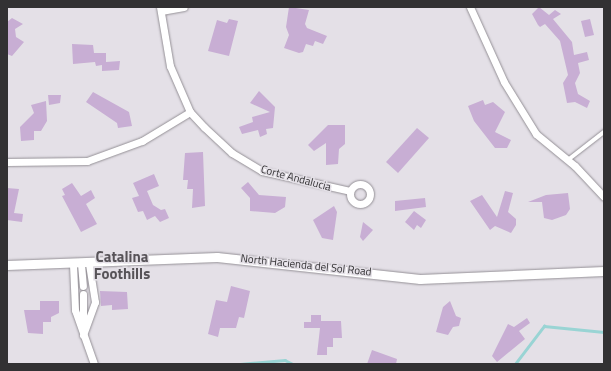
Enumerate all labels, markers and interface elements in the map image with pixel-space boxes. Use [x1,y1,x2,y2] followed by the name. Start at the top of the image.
[259,162,333,194] street label: Corte Andalucia
[94,247,150,282] district label: Catalina Foothills
[240,252,372,278] street label: North Hacienda del Sol Road

